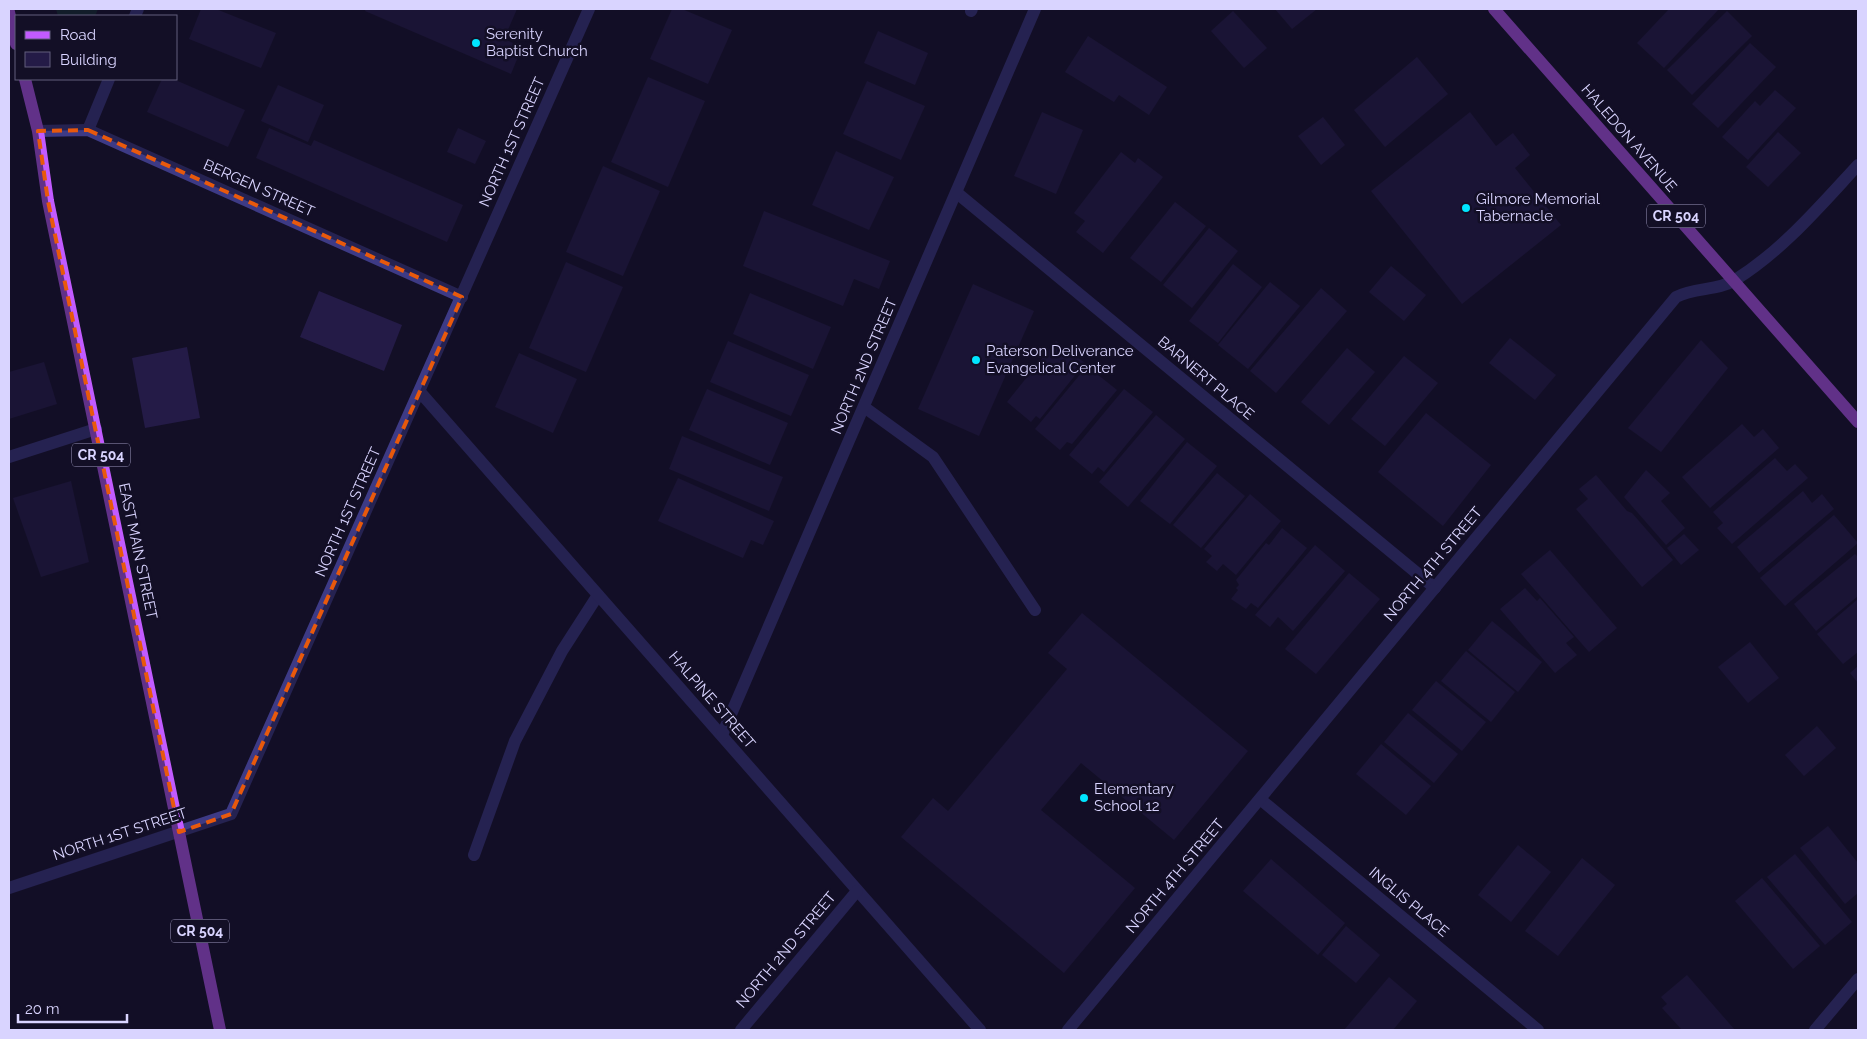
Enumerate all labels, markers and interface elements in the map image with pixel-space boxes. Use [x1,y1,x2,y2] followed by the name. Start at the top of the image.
[15,15,178,80] legend
[486,25,588,60] place label: Serenity Baptist Church
[60,26,96,44] text: Road
[470,37,482,49] marker: Serenity Baptist Church
[60,51,117,69] text: Building
[475,74,549,210] street label: NORTH 1ST STREET
[1577,81,1681,195] street label: HALEDON AVENUE
[201,155,317,221] street label: BERGEN STREET
[1476,190,1601,225] place label: Gilmore Memorial Tabernacle
[1460,202,1472,214] marker: Gilmore Memorial Tabernacle
[1647,205,1705,228] road number: CR 504
[827,295,901,437] street label: NORTH 2ND STREET
[1154,333,1258,423] street label: BARNERT PLACE
[986,342,1134,377] place label: Paterson Deliverance Evangelical Center
[970,354,982,366] marker: Paterson Deliverance Evangelical Center
[72,444,130,466] road number: CR 504
[311,444,385,580] street label: NORTH 1ST STREET
[115,481,161,621] street label: EAST MAIN STREET
[1380,503,1486,625] street label: NORTH 4TH STREET
[665,648,759,752] street label: HALPINE STREET
[1094,780,1174,815] place label: Elementary School 12
[1078,792,1090,804] marker: Elementary School 12
[51,804,189,864] street label: NORTH 1ST STREET
[1122,815,1228,937] street label: NORTH 4TH STREET
[1365,863,1453,941] street label: INGLIS PLACE
[732,888,840,1012] street label: NORTH 2ND STREET
[171,919,229,942] road number: CR 504
[18,992,126,1024] scale bar
[25,1000,60,1018] text: 20 m

